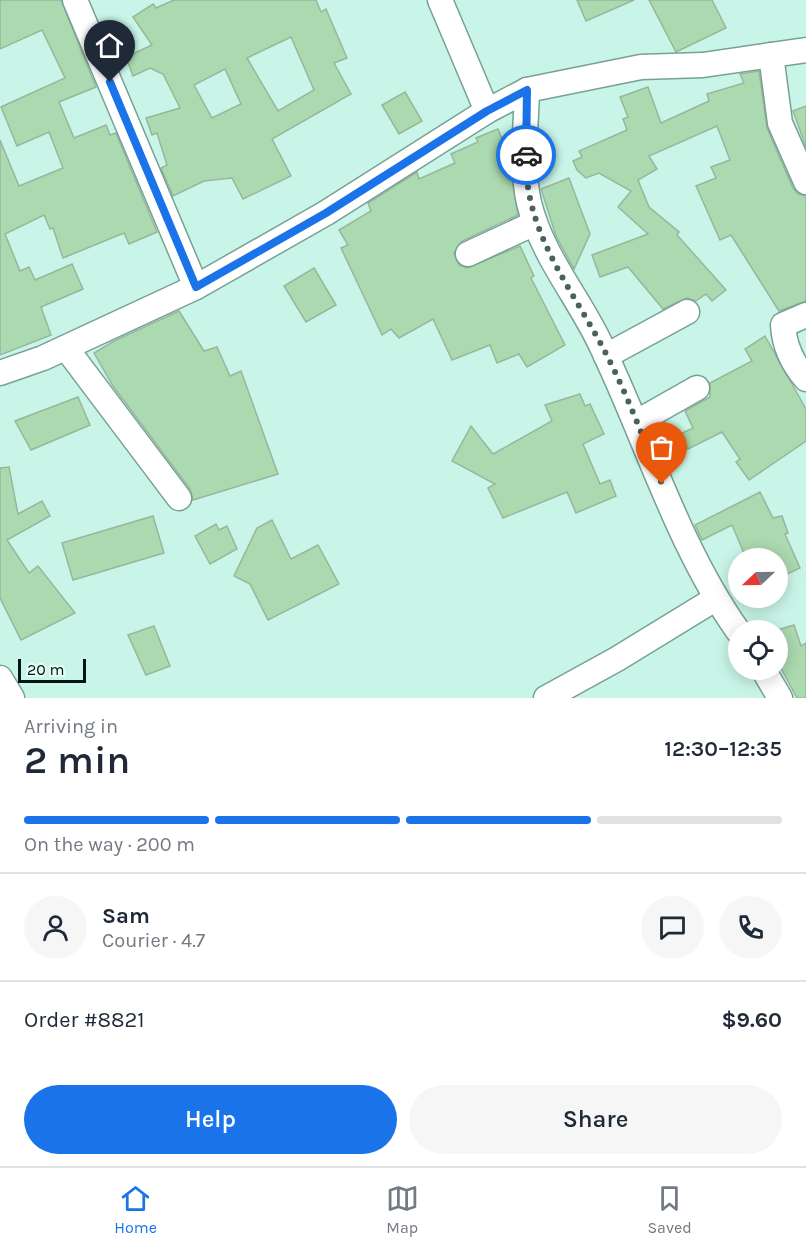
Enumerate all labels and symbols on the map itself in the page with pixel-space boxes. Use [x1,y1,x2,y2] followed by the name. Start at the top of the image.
[84,20,135,82] pin
[496,125,556,185] courier
[636,422,687,484] pin
[728,548,788,608] north arrow
[18,656,86,684] scale bar

